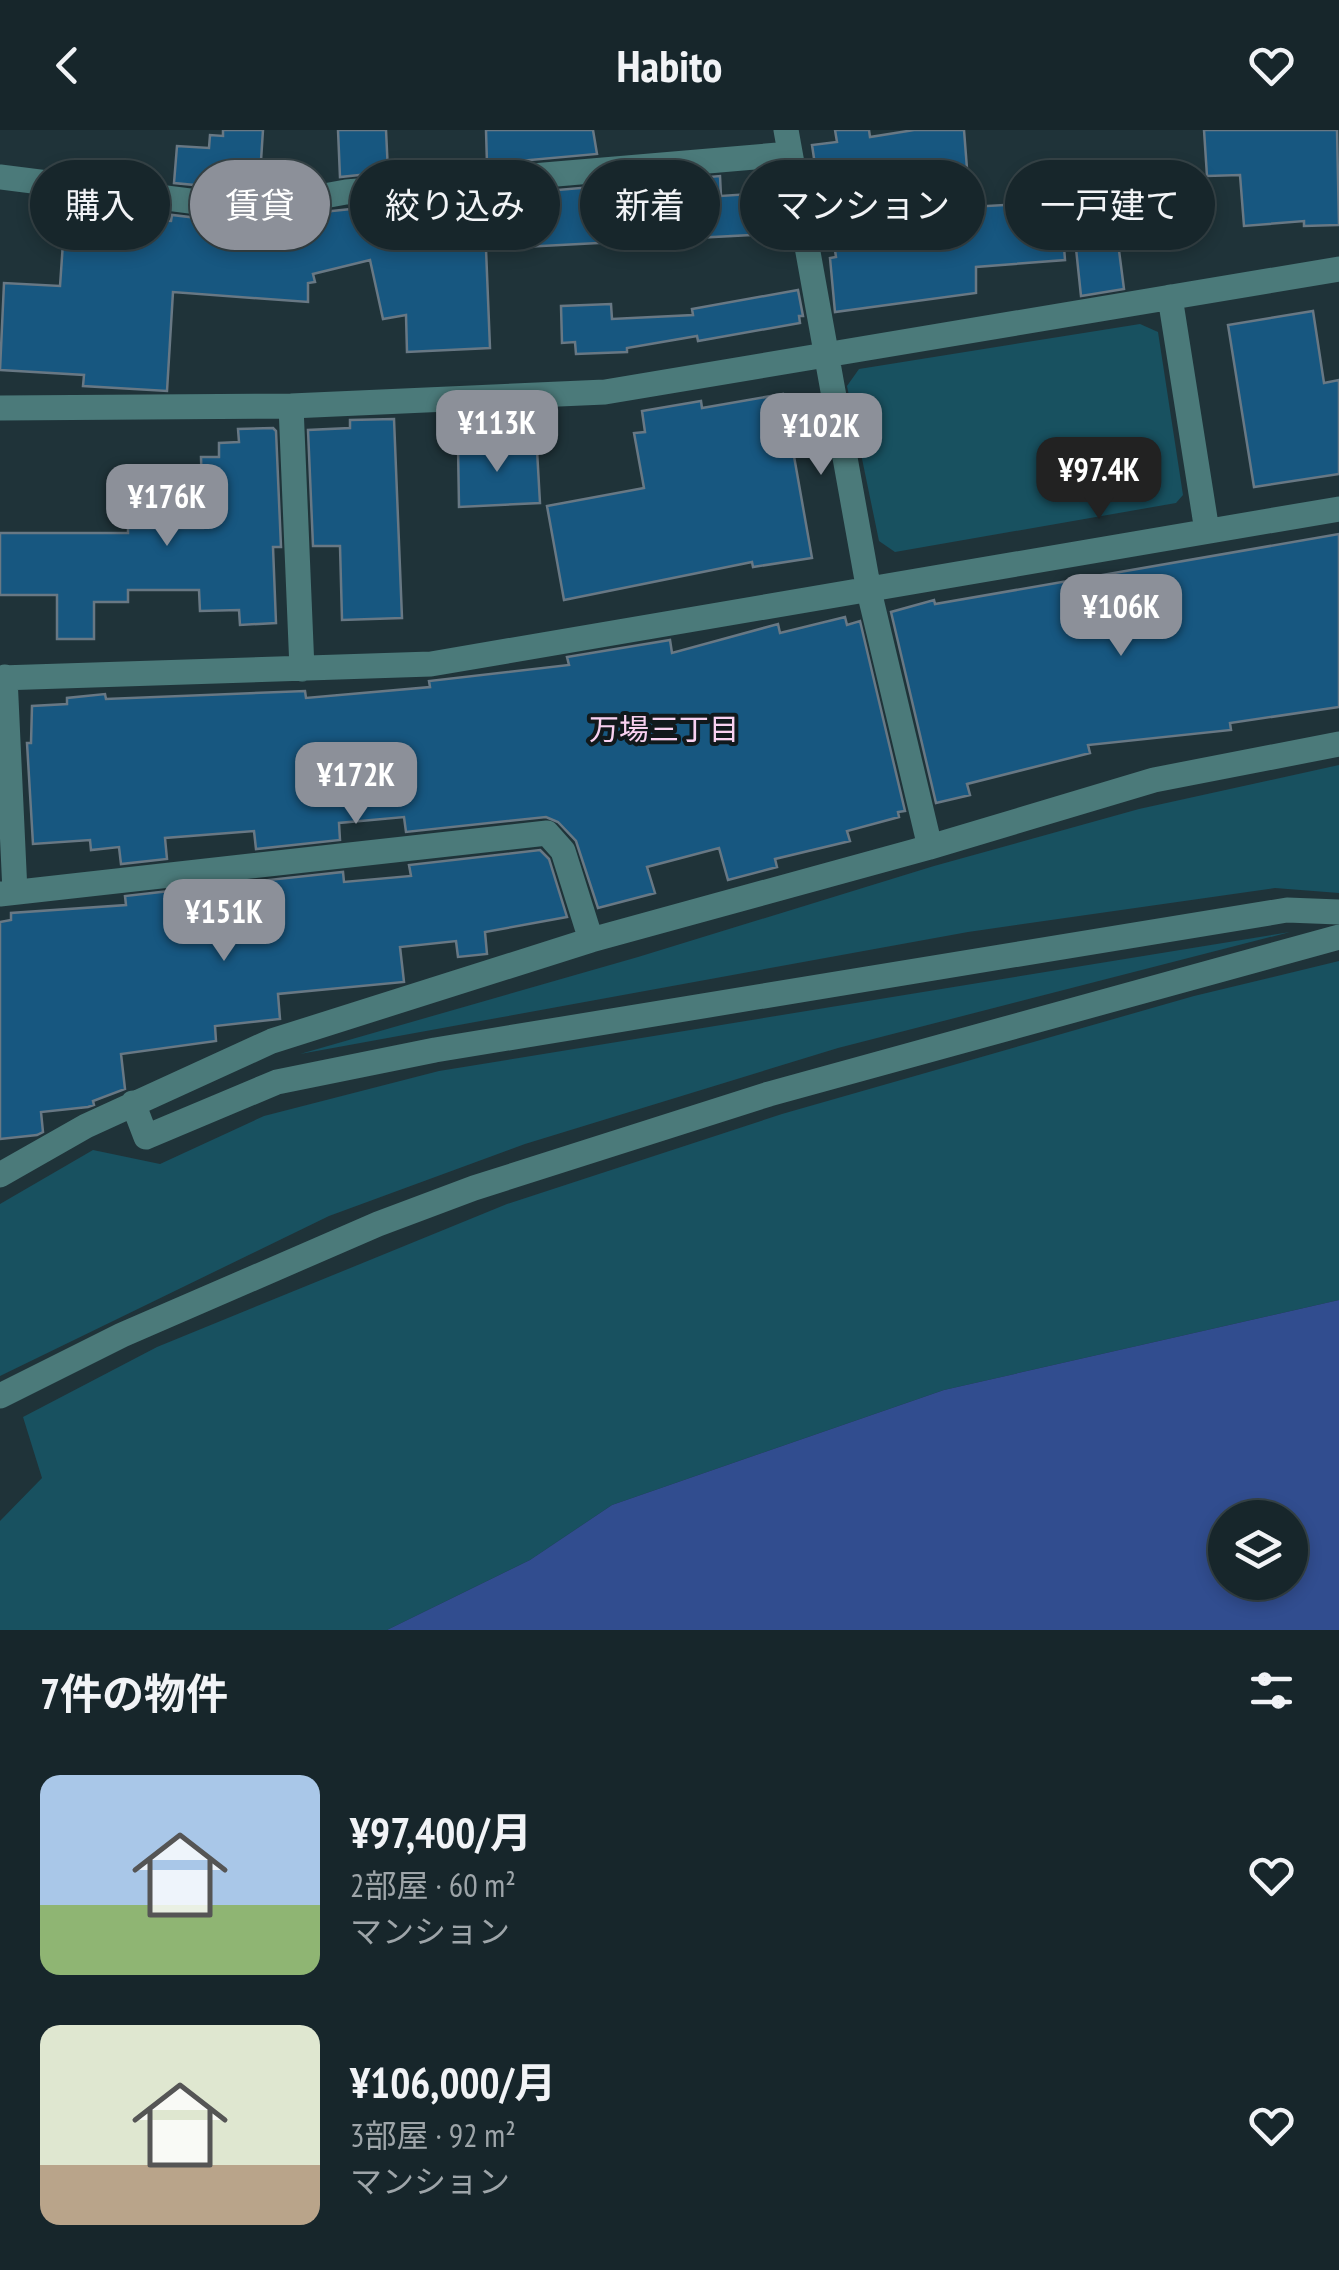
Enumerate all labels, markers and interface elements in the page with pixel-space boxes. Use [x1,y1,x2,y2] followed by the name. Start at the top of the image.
[617,36,722,94] text: Habito
[40,38,95,93] icon: back
[1244,38,1299,93] icon: heart
[30,160,170,250] chip: 購入
[190,160,330,250] chip: 賃貸
[350,160,560,250] chip: 絞り込み
[580,160,720,250] chip: 新着
[740,160,985,250] chip: マンション
[1005,160,1215,250] chip: 一戸建て
[427,390,567,475] pin: ¥113K
[751,393,891,478] pin: ¥102K
[458,401,536,443] text: ¥113K
[782,404,860,446] text: ¥102K
[1018,437,1180,522] pin: ¥97.4K
[1058,448,1140,490] text: ¥97.4K
[97,464,237,549] pin: ¥176K
[128,475,206,517] text: ¥176K
[1051,574,1191,659] pin: ¥106K
[1082,585,1160,627] text: ¥106K
[589,709,739,748] district label: 万場三丁目
[286,742,426,827] pin: ¥172K
[317,753,395,795] text: ¥172K
[154,879,294,964] pin: ¥151K
[185,890,263,932] text: ¥151K
[1208,1500,1308,1600] map controls
[1208,1500,1308,1600] button: layers
[1244,1663,1299,1718] icon: filters
[40,1666,228,1721] text: 7件の物件
[350,1805,532,1860] text: ¥97,400/月
[120,1815,240,1935] icon: home
[1244,1848,1299,1903] icon: heart
[350,1864,516,1906] text: 2部屋 · 60 m²
[350,1910,510,1952] text: マンション
[350,2055,556,2110] text: ¥106,000/月
[120,2065,240,2185] icon: home
[1244,2098,1299,2153] icon: heart
[350,2114,516,2156] text: 3部屋 · 92 m²
[350,2160,510,2202] text: マンション

